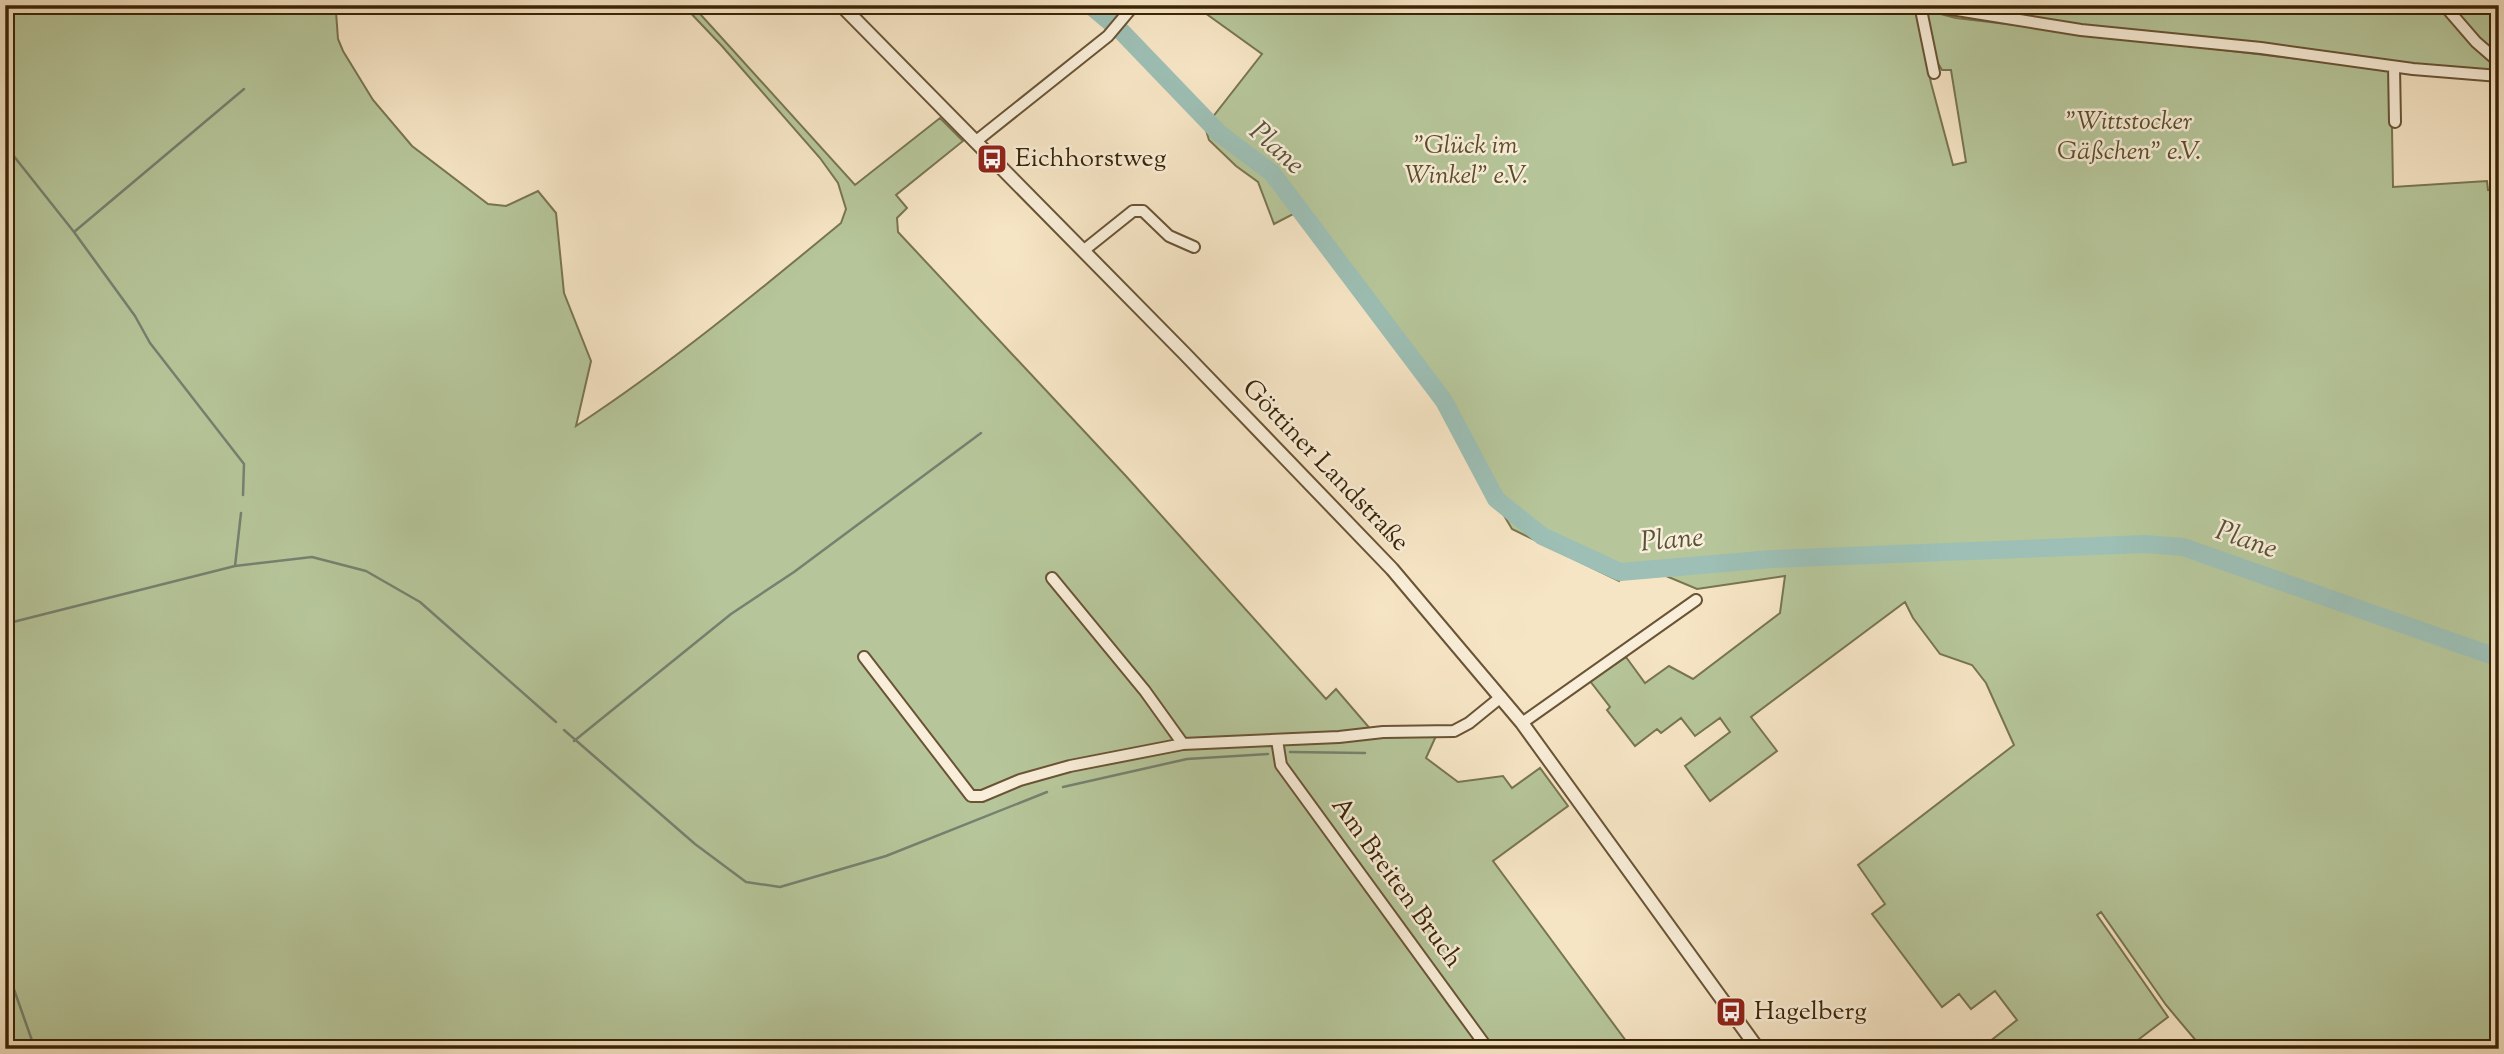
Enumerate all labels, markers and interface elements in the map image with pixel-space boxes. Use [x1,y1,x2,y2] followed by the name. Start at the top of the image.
[2057,104,2201,171] park label: "Wittstocker Gäßchen" e.V.
[1239,113,1313,185] water label: Plane
[1404,128,1528,195] park label: "Glück im Winkel" e.V.
[1015,141,1166,178] place label: Eichhorstweg
[975,142,1009,176] bus stop icon: Eichhorstweg
[1233,371,1417,561] street label: Göttiner Landstraße
[2210,512,2282,570] water label: Plane
[1639,518,1705,564] water label: Plane
[1321,790,1471,976] street label: Am Breiten Bruch
[1754,994,1867,1031] place label: Hagelberg
[1714,995,1748,1029] bus stop icon: Hagelberg

